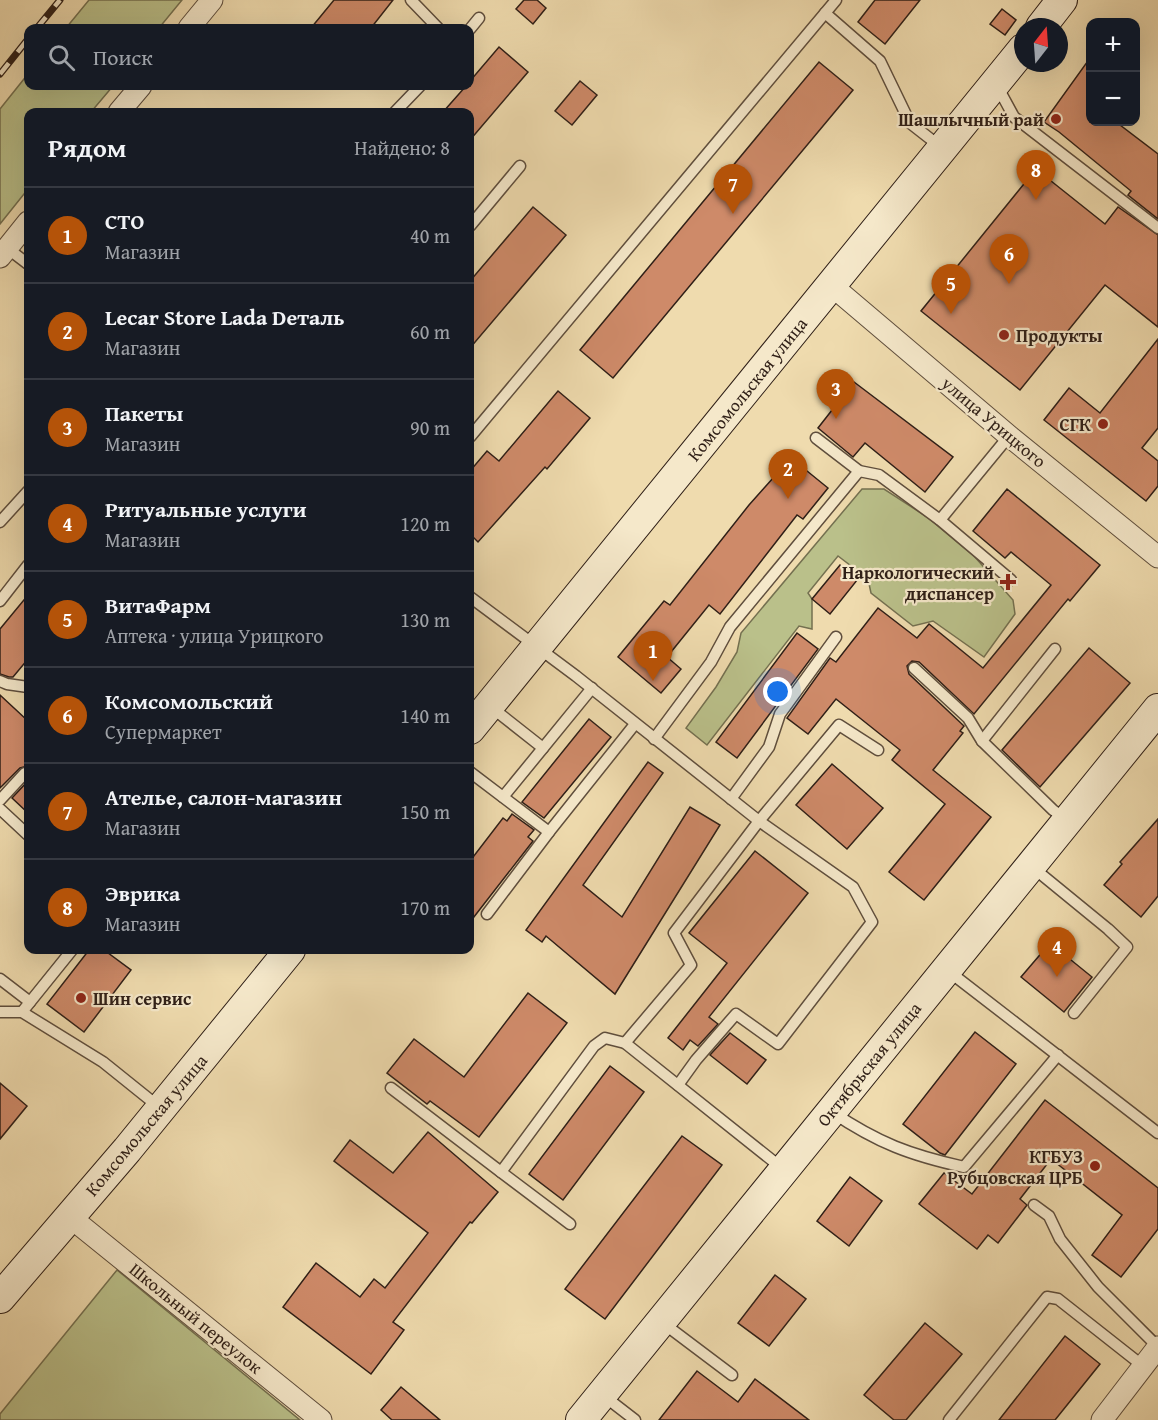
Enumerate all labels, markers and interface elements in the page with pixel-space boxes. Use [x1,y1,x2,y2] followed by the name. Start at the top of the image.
[1014,18,1068,72] north arrow
[1086,18,1140,126] map controls
[1086,18,1140,72] button: +
[24,24,474,90] search box
[45,41,78,74] icon: search
[93,41,153,73] text: Поиск
[1086,72,1140,126] button: −
[898,106,1044,133] place label: Шашлычный рай
[1049,112,1063,126] marker: Шашлычный рай
[48,128,126,167] text: Рядом
[354,133,450,162] text: Найдено: 8
[1016,150,1056,200] pin: 8
[714,164,752,214] pin: 7
[105,205,144,237] text: СТО
[62,221,73,250] text: 1
[410,221,450,250] text: 40 m
[990,234,1028,284] pin: 6
[105,237,180,266] text: Магазин
[932,264,970,314] pin: 5
[105,301,344,333] text: Lecar Store Lada Dеталь
[680,311,814,467] street label: Комсомольская улица
[62,317,73,346] text: 2
[410,317,450,346] text: 60 m
[1016,322,1102,349] place label: Продукты
[997,328,1011,342] marker: Продукты
[105,333,180,362] text: Магазин
[935,369,1052,474] street label: улица Урицкого
[816,370,856,419] pin: 3
[105,397,183,429] text: Пакеты
[1060,411,1091,438] place label: СГК
[62,413,73,442] text: 3
[410,413,450,442] text: 90 m
[1096,417,1110,431] marker: СГК
[105,429,180,458] text: Магазин
[768,450,808,499] pin: 2
[105,493,306,525] text: Ритуальные услуги
[62,509,73,538] text: 4
[400,509,450,538] text: 120 m
[105,525,180,554] text: Магазин
[842,559,994,607] place label: Наркологический диспансер
[999,573,1017,591] marker: Наркологический диспансер
[105,589,211,621] text: ВитаФарм
[62,605,73,634] text: 5
[400,605,450,634] text: 130 m
[105,621,324,650] text: Аптека · улица Урицкого
[634,632,672,681] pin: 1
[763,677,792,706] your location
[105,685,273,717] text: Комсомольский
[62,701,73,730] text: 6
[400,701,450,730] text: 140 m
[105,717,222,746] text: Супермаркет
[105,781,342,813] text: Ателье, салон-магазин
[62,797,73,826] text: 7
[400,797,450,826] text: 150 m
[105,813,180,842] text: Магазин
[105,877,180,909] text: Эврика
[62,893,73,922] text: 8
[400,893,450,922] text: 170 m
[105,909,180,938] text: Магазин
[1038,928,1076,977] pin: 4
[93,985,191,1012] place label: Шин сервис
[74,991,88,1005] marker: Шин сервис
[810,996,928,1132] street label: Октябрьская улица
[78,1048,214,1202] street label: Комсомольская улица
[947,1143,1083,1191] place label: КГБУЗ Рубцовская ЦРБ
[1088,1159,1102,1173] marker: КГБУЗ Рубцовская ЦРБ
[124,1256,269,1381] street label: Школьный переулок

